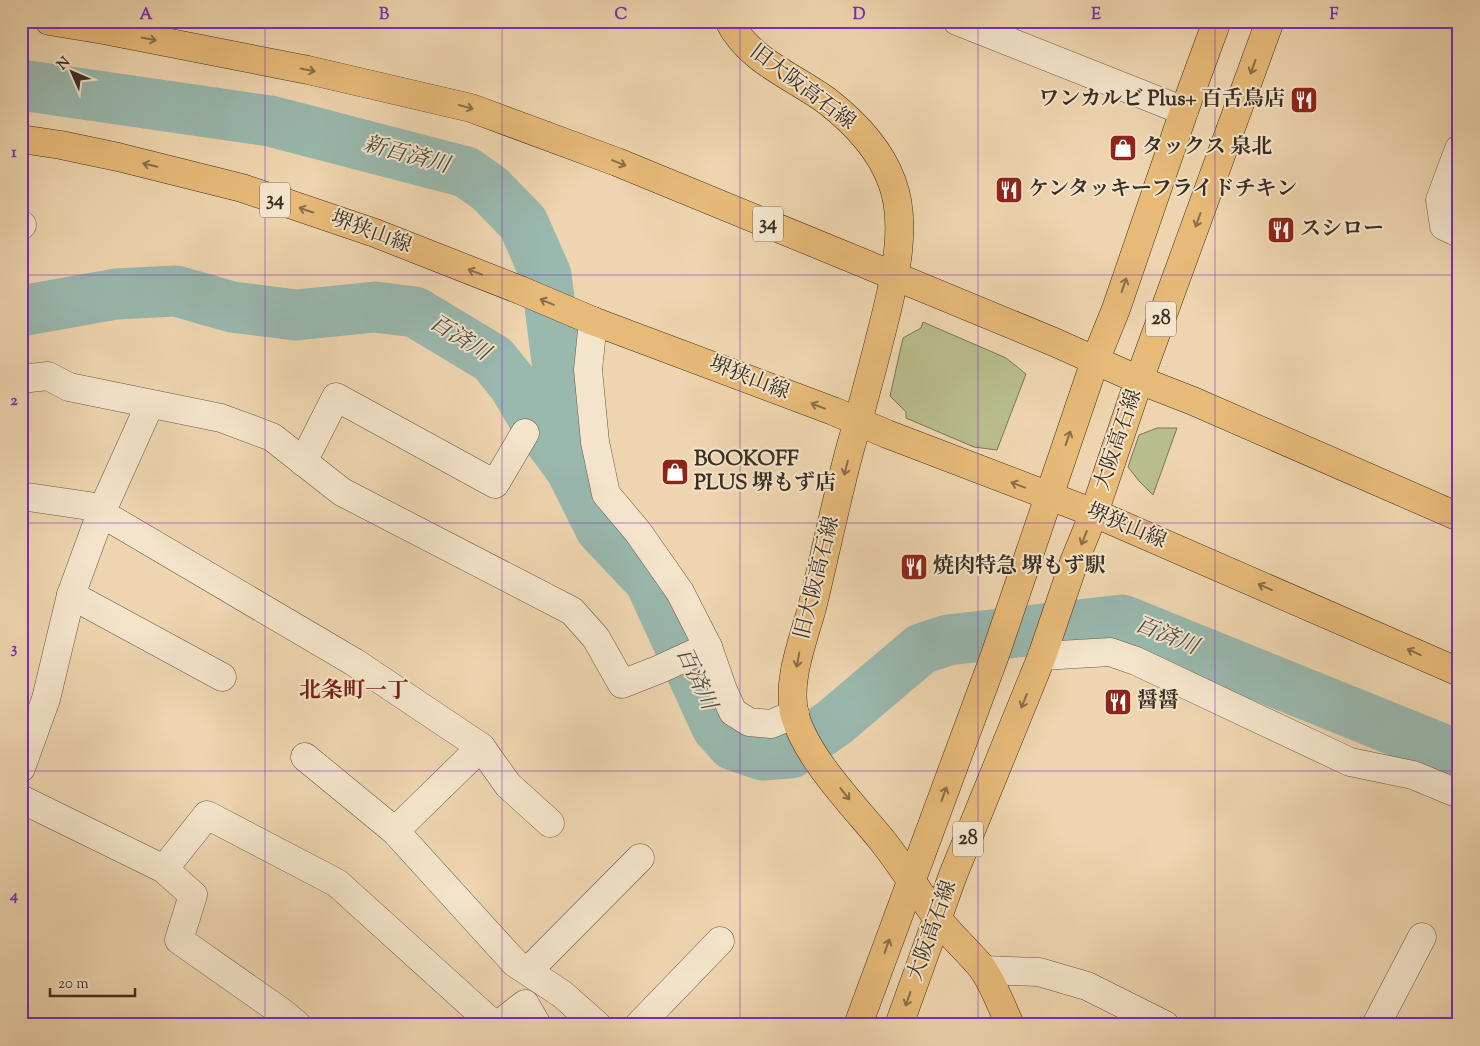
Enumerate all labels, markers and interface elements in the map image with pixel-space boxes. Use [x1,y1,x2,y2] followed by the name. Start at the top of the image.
[140,4,153,27] text: A
[379,4,389,27] text: B
[615,4,628,27] text: C
[853,4,866,27] text: D
[1091,4,1101,27] text: E
[1330,4,1339,27] text: F
[140,34,156,44] one-way arrow
[743,38,861,138] street label: 旧大阪高石線
[48,48,98,98] north arrow
[53,53,75,75] text: N
[1248,59,1257,74] one-way arrow
[300,66,316,75] one-way arrow
[1038,85,1285,115] place label: ワンカルビ Plus+ 百舌鳥店
[1289,85,1319,115] restaurant icon: ワンカルビ Plus+ 百舌鳥店
[458,103,474,112] one-way arrow
[359,129,455,183] water label: 新百済川
[1108,133,1138,163] shop icon: タックス 泉北
[1142,133,1272,163] place label: タックス 泉北
[11,142,17,165] text: 1
[611,158,626,168] one-way arrow
[143,160,159,169] one-way arrow
[994,175,1024,205] restaurant icon: ケンタッキーフライドチキン
[1028,175,1297,205] place label: ケンタッキーフライドチキン
[260,182,290,218] road number: 34
[299,205,314,214] one-way arrow
[326,205,416,261] street label: 堺狭山線
[753,206,783,242] road number: 34
[1193,212,1202,227] one-way arrow
[1266,215,1296,245] restaurant icon: スシロー
[1300,215,1384,245] place label: スシロー
[468,267,483,277] one-way arrow
[1120,278,1129,294] one-way arrow
[540,296,555,306] one-way arrow
[1146,302,1176,336] road number: 28
[423,308,497,371] water label: 百済川
[704,350,794,408] street label: 堺狭山線
[1088,385,1150,495] street label: 大阪高石線
[10,390,18,413] text: 2
[811,401,827,410] one-way arrow
[1064,430,1074,446] one-way arrow
[694,445,836,499] place label: BOOKOFF PLUS 堺もず店
[660,457,690,487] shop icon: BOOKOFF PLUS 堺もず店
[841,460,850,476] one-way arrow
[1011,479,1026,488] one-way arrow
[1081,497,1171,557] street label: 堺狭山線
[788,513,848,643] street label: 旧大阪高石線
[1079,529,1088,545] one-way arrow
[899,552,929,582] restaurant icon: 焼肉特急 堺もず駅
[933,552,1105,582] place label: 焼肉特急 堺もず駅
[1258,582,1273,592] one-way arrow
[1129,610,1204,665] water label: 百済川
[11,638,18,661] text: 3
[667,642,724,717] water label: 百済川
[1407,647,1422,657] one-way arrow
[793,651,803,667] one-way arrow
[299,676,409,708] district label: 北条町一丁
[1103,687,1133,717] restaurant icon: 醤醤
[1137,687,1179,717] place label: 醤醤
[1019,693,1028,708] one-way arrow
[839,787,850,800] one-way arrow
[940,787,949,802] one-way arrow
[953,822,983,856] road number: 28
[901,877,965,985] street label: 大阪高石線
[9,885,18,908] text: 4
[883,939,892,954] one-way arrow
[50,966,135,998] scale bar
[58,974,89,995] text: 20 m
[903,991,912,1006] one-way arrow

